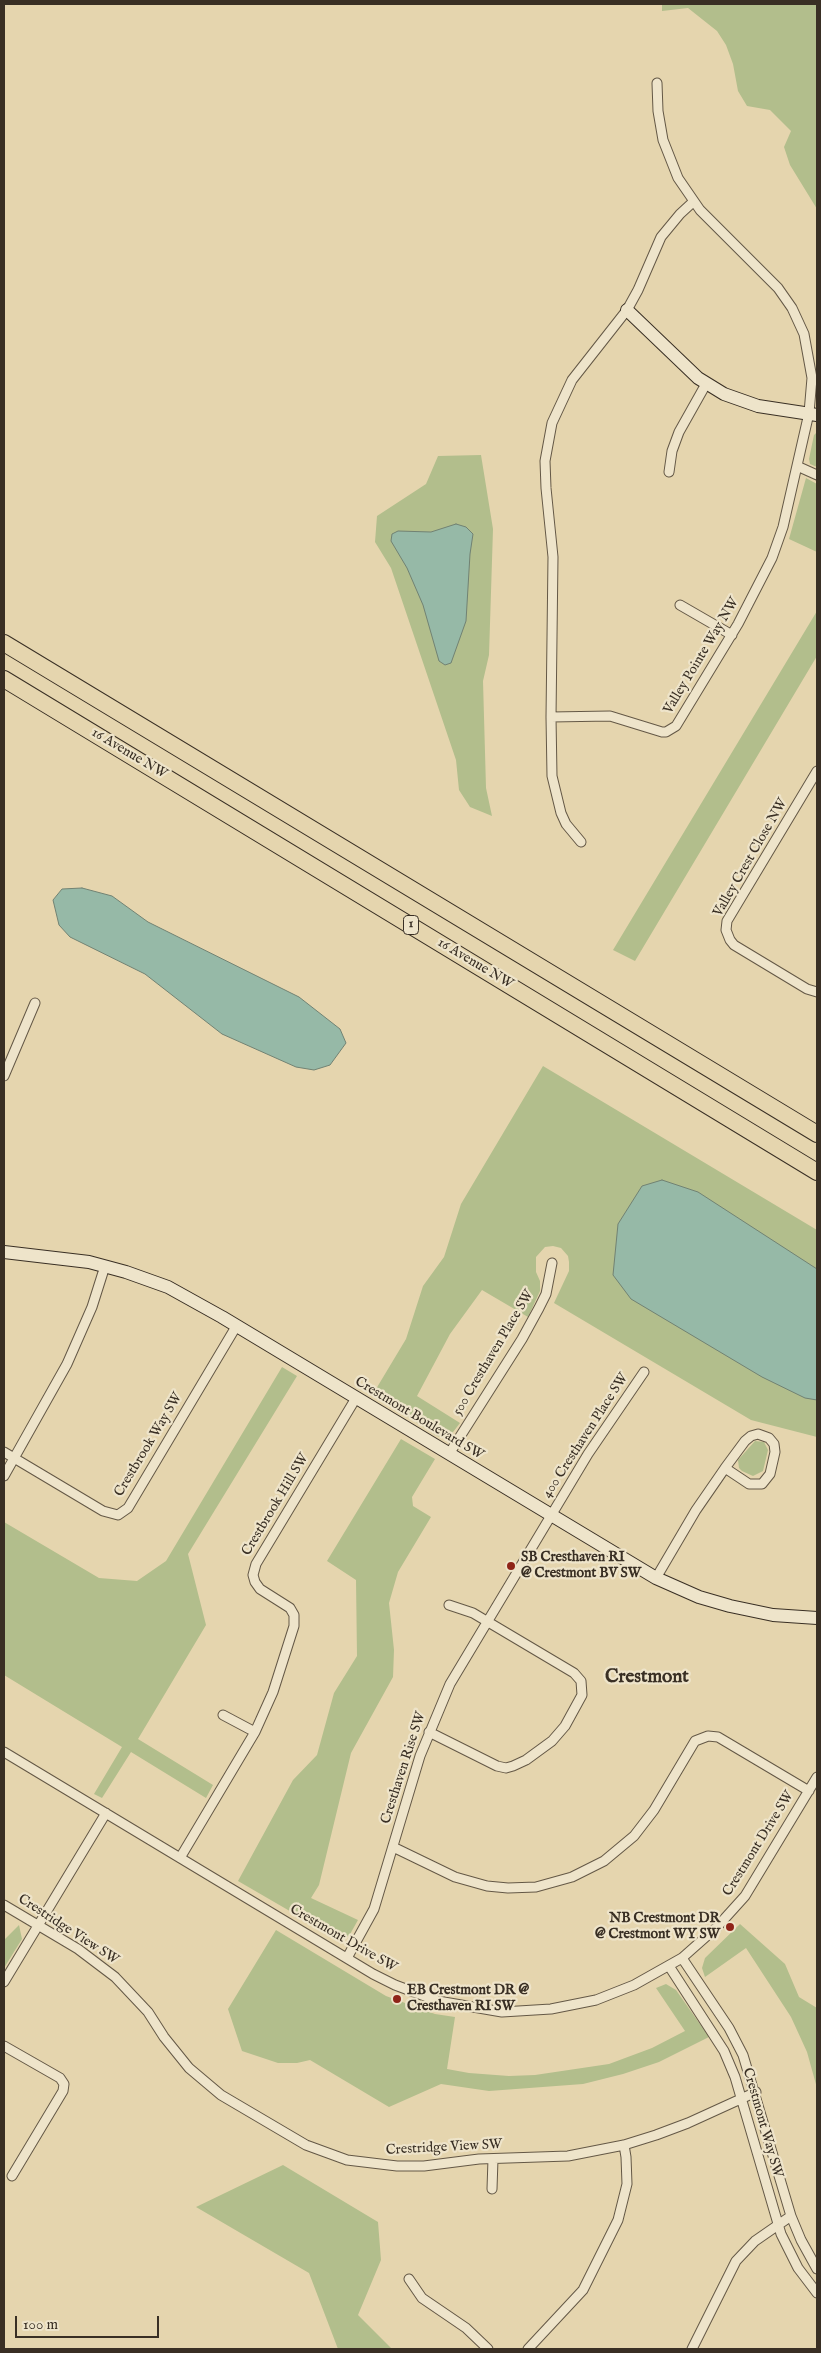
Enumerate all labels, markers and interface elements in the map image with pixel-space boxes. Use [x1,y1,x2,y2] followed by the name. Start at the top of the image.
[661,595,743,717] street label: Valley Pointe Way NW
[88,725,170,783] street label: 16 Avenue NW
[710,796,792,920] street label: Valley Crest Close NW
[404,916,418,934] road number: 1
[434,935,516,993] street label: 16 Avenue NW
[450,1287,538,1419] street label: 500 Cresthaven Place SW
[539,1370,633,1502] street label: 400 Cresthaven Place SW
[351,1374,487,1464] street label: Crestmont Boulevard SW
[111,1390,187,1500] street label: Crestbrook Way SW
[239,1451,313,1559] street label: Crestbrook Hill SW
[521,1550,641,1582] place label: SB Cresthaven RI @ Crestmont BV SW
[505,1560,517,1572] marker: SB Cresthaven RI @ Crestmont BV SW
[605,1667,689,1689] district label: Crestmont
[378,1710,430,1826] street label: Cresthaven Rise SW
[720,1788,798,1900] street label: Crestmont Drive SW
[15,1891,121,1969] street label: Crestridge View SW
[286,1901,400,1977] street label: Crestmont Drive SW
[595,1911,720,1944] place label: NB Crestmont DR @ Crestmont WY SW
[724,1921,736,1933] marker: NB Crestmont DR @ Crestmont WY SW
[407,1983,529,2015] place label: EB Crestmont DR @ Cresthaven RI SW
[391,1993,403,2005] marker: EB Crestmont DR @ Cresthaven RI SW
[738,2066,786,2180] street label: Crestmont Way SW
[385,2137,503,2159] street label: Crestridge View SW
[18,2306,161,2338] scale bar
[23,2315,58,2334] text: 100 m

